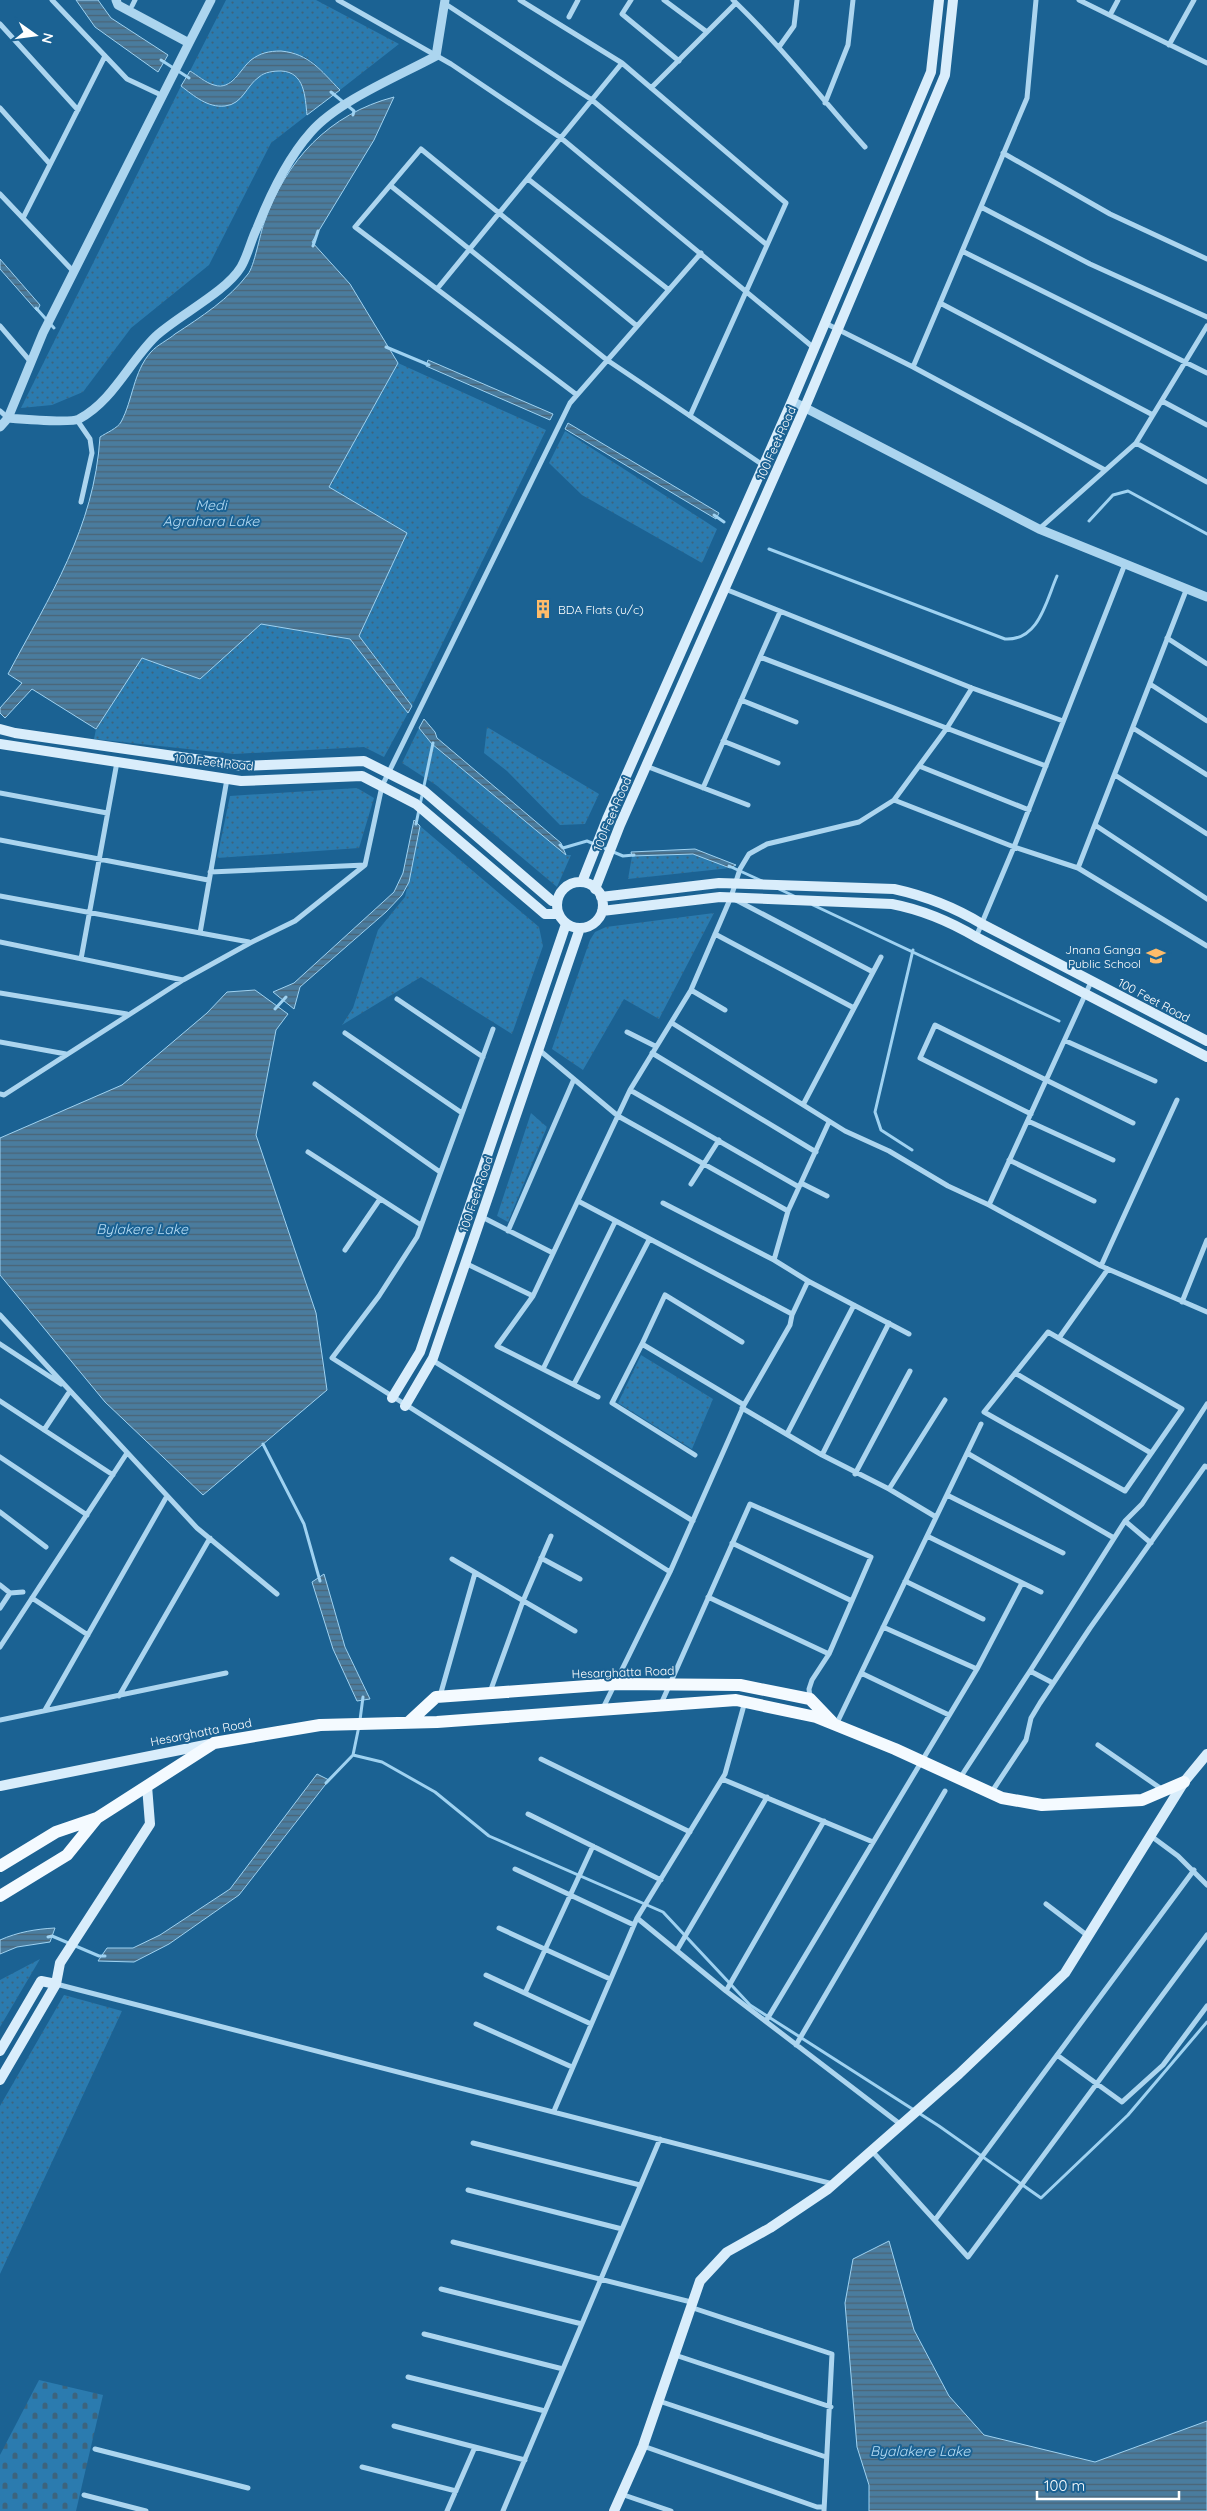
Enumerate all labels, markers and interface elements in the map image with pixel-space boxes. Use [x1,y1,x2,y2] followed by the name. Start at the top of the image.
[10,10,60,60] north arrow
[38,31,58,45] text: N
[753,404,799,482] street label: 100 Feet Road
[163,496,260,530] water label: Medi Agrahara Lake
[532,598,554,620] building icon: BDA Flats (u/c)
[558,602,644,617] place label: BDA Flats (u/c)
[174,750,254,774] street label: 100 Feet Road
[590,775,634,853] street label: 100 Feet Road
[1065,942,1141,971] place label: Jnana Ganga Public School
[1145,945,1167,967] school or university icon: Jnana Ganga Public School
[1115,975,1193,1025] street label: 100 Feet Road
[456,1154,496,1234] street label: 100 Feet Road
[96,1220,189,1238] water label: Bylakere Lake
[571,1663,675,1681] street label: Hesarghatta Road
[149,1715,253,1749] street label: Hesarghatta Road
[870,2442,971,2460] water label: Byalakere Lake
[1037,2468,1180,2500] scale bar
[1044,2476,1085,2495] text: 100 m

